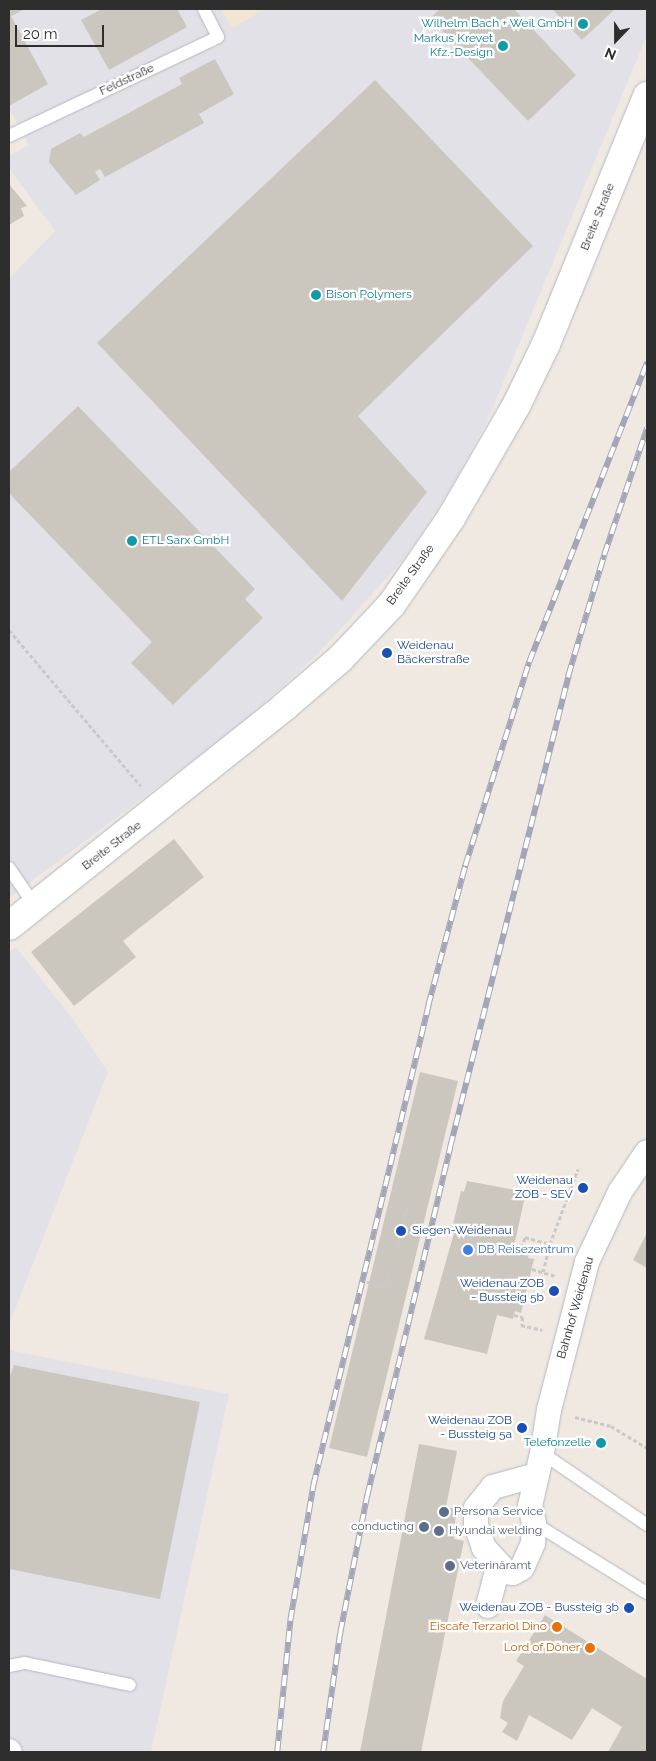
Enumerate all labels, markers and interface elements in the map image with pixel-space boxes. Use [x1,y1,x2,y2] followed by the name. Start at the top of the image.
[18,15,106,47] scale bar
[591,15,641,65] north arrow
[420,17,573,31] place label: Wilhelm Bach + Weil GmbH
[577,18,589,30] marker: Wilhelm Bach + Weil GmbH
[23,25,58,43] text: 20 m
[414,32,493,60] place label: Markus Krevet Kfz.-Design
[497,40,509,52] marker: Markus Krevet Kfz.-Design
[602,44,618,63] text: N
[97,61,157,99] street label: Feldstraße
[578,181,618,253] street label: Breite Straße
[326,288,412,302] place label: Bison Polymers
[310,289,322,301] marker: Bison Polymers
[142,534,230,548] place label: ETL Sarx GmbH
[126,535,138,547] marker: ETL Sarx GmbH
[384,542,438,608] street label: Breite Straße
[397,639,470,667] place label: Weidenau Bäckerstraße
[381,647,393,659] marker: Weidenau Bäckerstraße
[79,818,145,874] street label: Breite Straße
[515,1174,573,1202] place label: Weidenau ZOB - SEV
[577,1182,589,1194] marker: Weidenau ZOB - SEV
[394,1224,408,1238] marker: Siegen-Weidenau
[412,1224,512,1238] place label: Siegen-Weidenau
[478,1243,574,1257] place label: DB Reisezentrum
[462,1244,474,1256] marker: DB Reisezentrum
[554,1255,598,1361] street label: Bahnhof Weidenau
[460,1277,544,1305] place label: Weidenau ZOB - Bussteig 5b
[548,1285,560,1297] marker: Weidenau ZOB - Bussteig 5b
[428,1414,512,1442] place label: Weidenau ZOB - Bussteig 5a
[516,1422,528,1434] marker: Weidenau ZOB - Bussteig 5a
[523,1436,591,1450] place label: Telefonzelle
[595,1437,607,1449] marker: Telefonzelle
[454,1505,543,1519] place label: Persona Service
[438,1506,450,1518] marker: Persona Service
[351,1520,414,1534] place label: conducting
[418,1521,430,1533] marker: conducting
[449,1524,543,1538] place label: Hyundai welding
[433,1525,445,1537] marker: Hyundai welding
[460,1559,531,1573] place label: Veterinäramt
[444,1560,456,1572] marker: Veterinäramt
[459,1601,619,1615] place label: Weidenau ZOB - Bussteig 3b
[623,1602,635,1614] marker: Weidenau ZOB - Bussteig 3b
[429,1620,547,1634] place label: Eiscafe Terzariol Dino
[551,1621,563,1633] marker: Eiscafe Terzariol Dino
[503,1641,580,1655] place label: Lord of Döner
[584,1642,596,1654] marker: Lord of Döner

